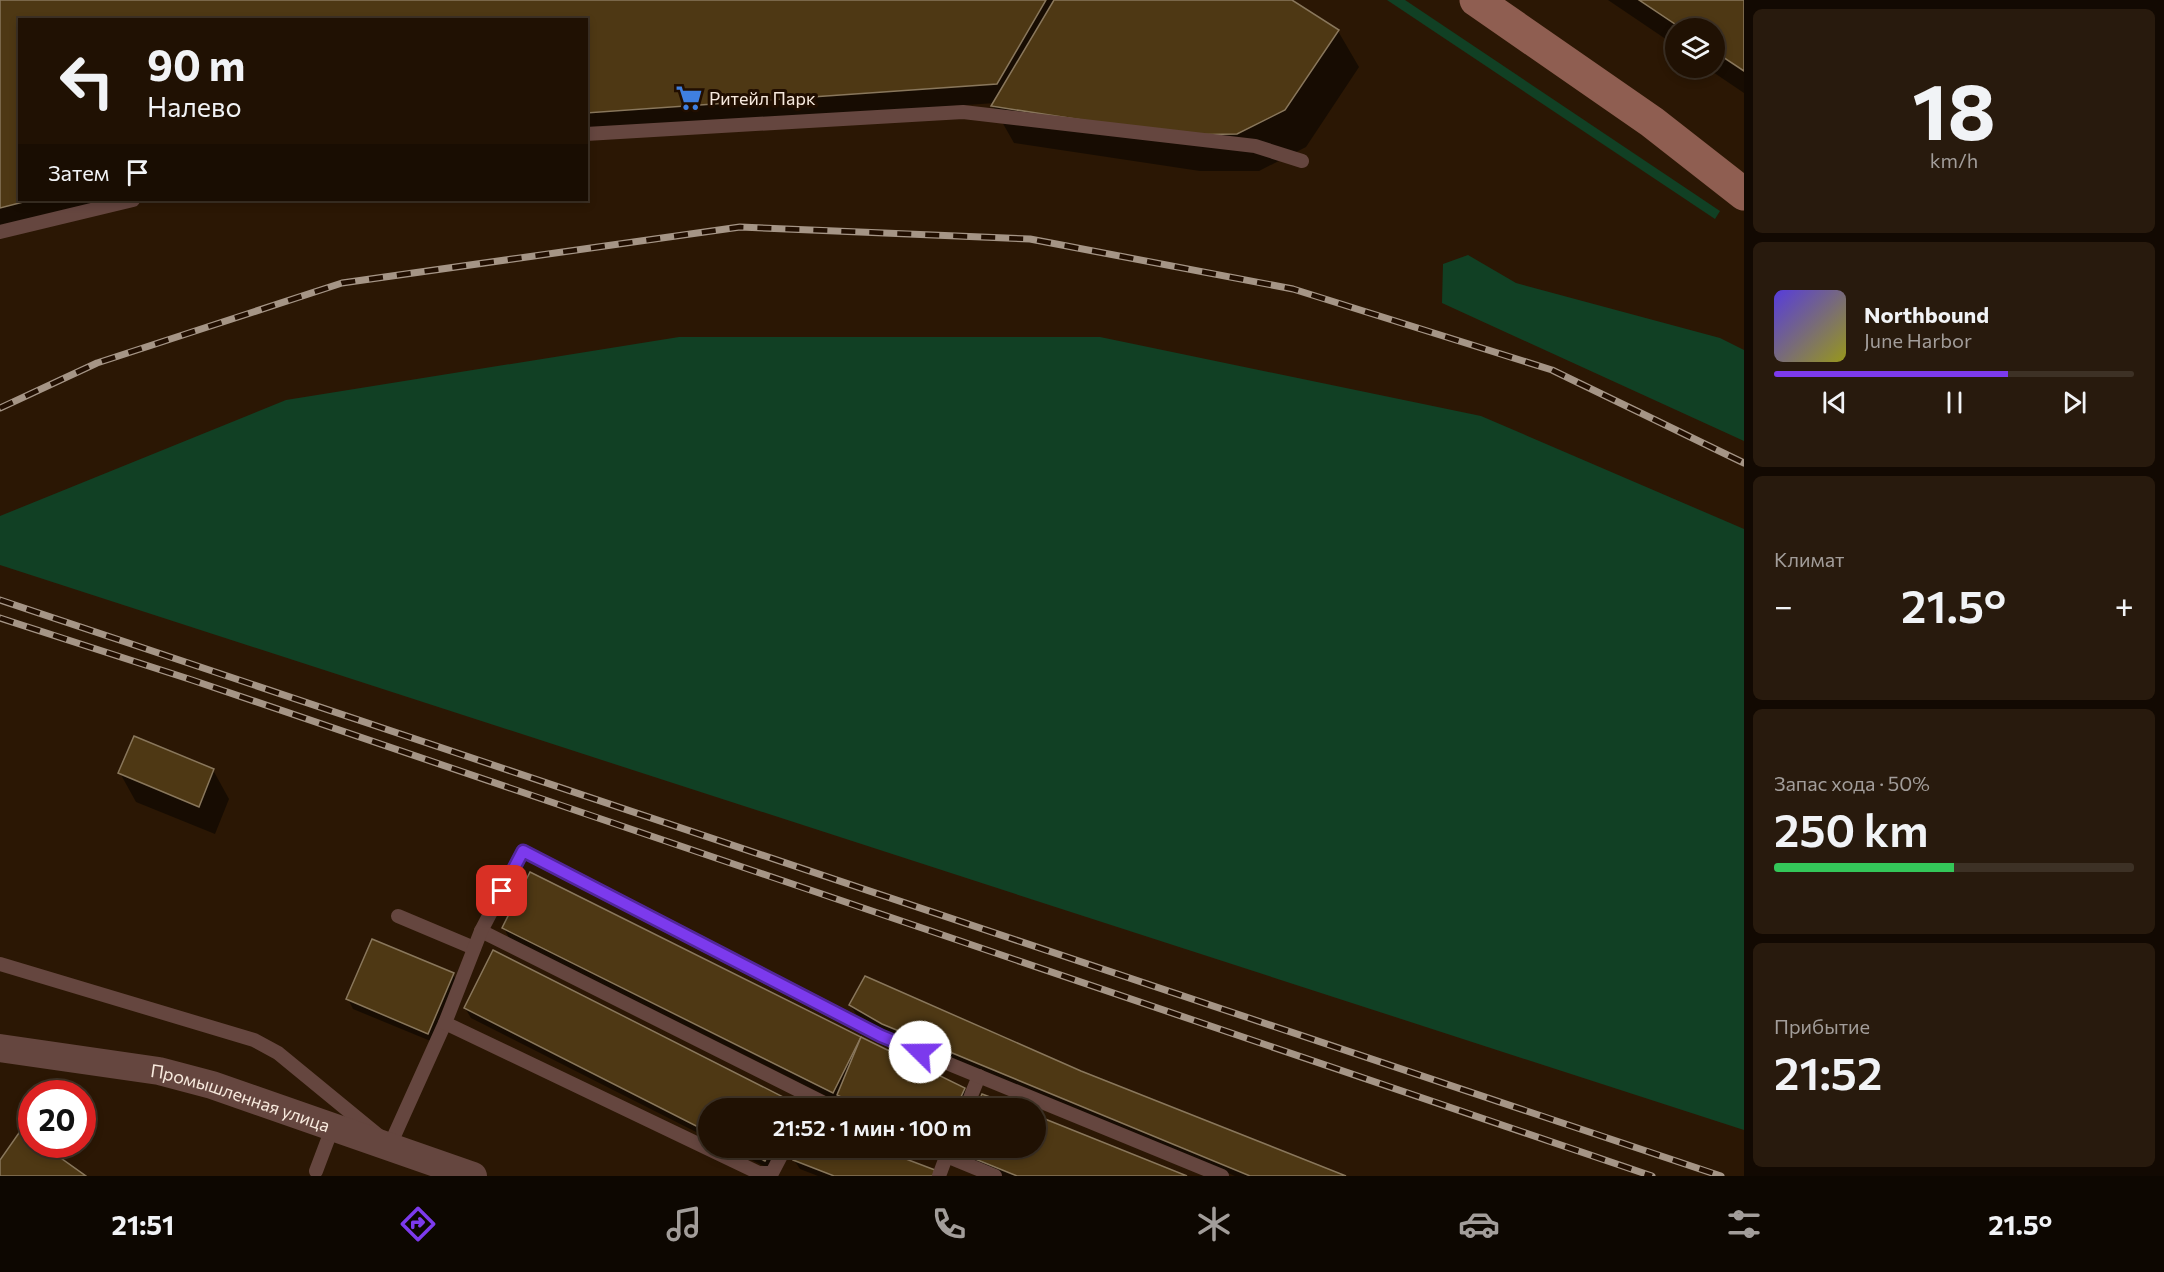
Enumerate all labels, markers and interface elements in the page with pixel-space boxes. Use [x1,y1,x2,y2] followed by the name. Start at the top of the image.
[1665,18,1725,78] map controls
[1665,18,1725,78] button: layers
[147,38,246,90] text: 90 m
[48,42,126,120] icon: left
[1912,61,1996,156] text: 18
[674,83,704,113] supermarket icon: Ритейл Парк
[709,87,816,109] place label: Ритейл Парк
[147,90,242,123] text: Налево
[1930,148,1978,172] text: km/h
[121,156,154,189] icon: arrive
[48,159,109,186] text: Затем
[1864,301,1989,328] text: Northbound
[1864,328,1972,352] text: June Harbor
[1818,386,1851,419] icon: previous
[1938,386,1971,419] icon: pause
[2058,386,2091,419] icon: next
[1774,547,1844,571] text: Климат
[1901,577,2006,632] text: 21.5°
[1774,584,1793,625] text: −
[2115,584,2134,625] text: +
[1774,771,1930,795] text: Запас хода · 50%
[1774,801,1928,856] text: 250 km
[476,865,527,916] pin
[485,874,518,907] icon: arrive
[1774,1014,1870,1038] text: Прибытие
[888,1020,952,1084] position arrow
[1774,1044,1882,1099] text: 21:52
[149,1059,333,1136] street label: Промышленная улица
[18,1080,96,1158] speed limit sign: 20
[773,1114,971,1141] text: 21:52 · 1 мин · 100 m
[397,1203,439,1245] icon: directions
[663,1203,705,1245] icon: music
[928,1203,970,1245] icon: phone
[1193,1203,1235,1245] icon: climate
[1458,1203,1500,1245] icon: car
[1723,1203,1765,1245] icon: filters
[112,1208,174,1241] text: 21:51
[1988,1208,2052,1241] text: 21.5°

